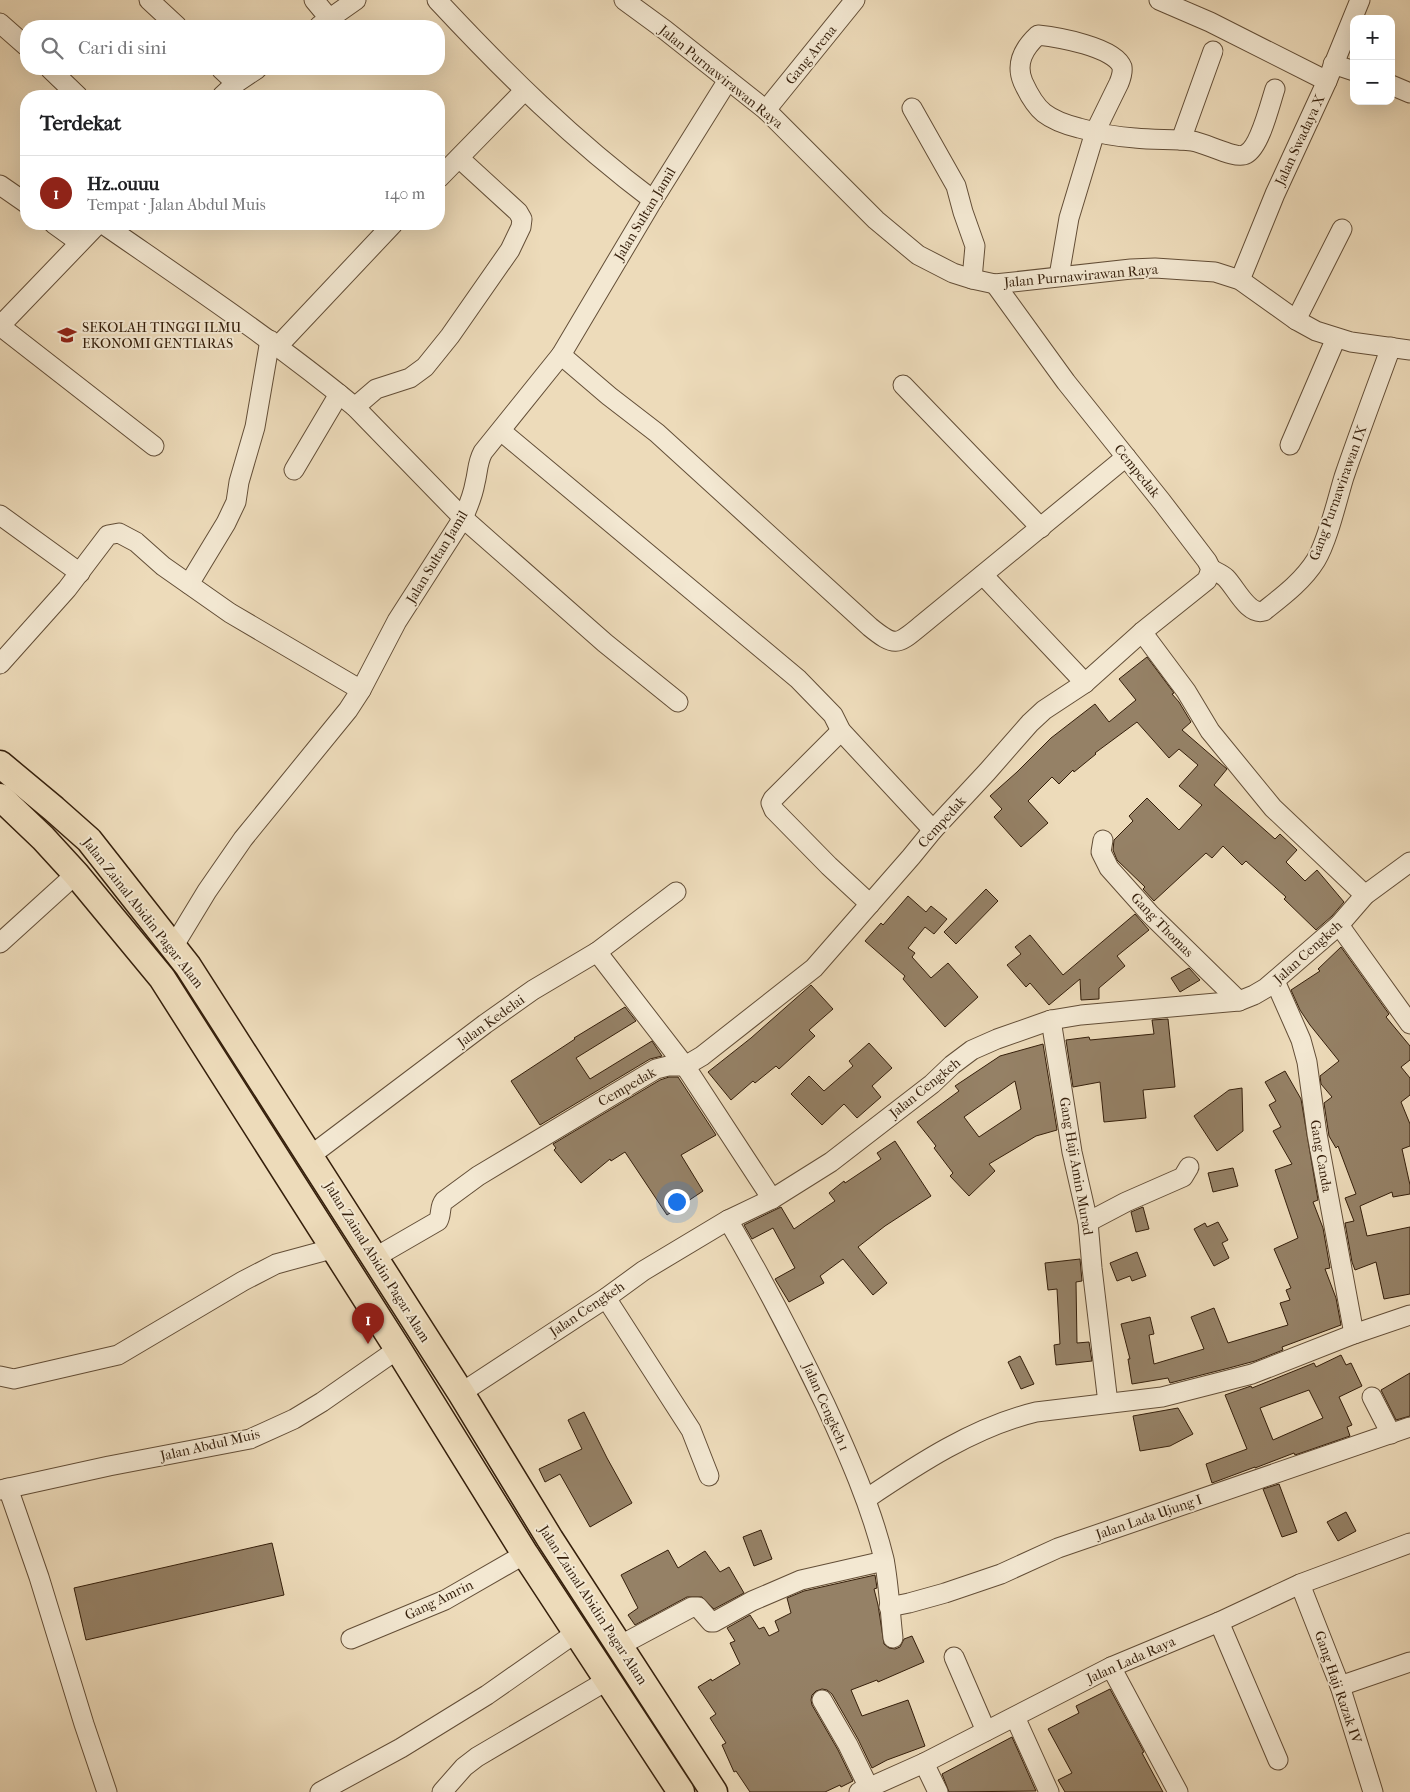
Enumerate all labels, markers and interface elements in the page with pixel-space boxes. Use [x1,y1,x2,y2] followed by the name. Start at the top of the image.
[1350,15,1395,105] map controls
[1350,15,1395,60] button: +
[20,20,445,75] search box
[655,21,787,133] street label: Jalan Purnawirawan Raya
[782,21,840,88] street label: Gang Arena
[38,34,66,62] icon: search
[78,37,167,59] text: Cari di sini
[1350,60,1395,105] button: −
[1271,92,1328,189] street label: Jalan Swadaya X
[40,111,121,135] text: Terdekat
[610,164,680,264] street label: Jalan Sultan Jamil
[87,173,159,195] text: Hz..ouuu
[53,184,59,203] text: 1
[384,184,425,203] text: 140 m
[87,195,266,214] text: Tempat · Jalan Abdul Muis
[1002,261,1159,291] street label: Jalan Purnawirawan Raya
[82,319,241,352] place label: SEKOLAH TINGGI ILMU EKONOMI GENTIARAS
[56,324,78,346] school or university icon: SEKOLAH TINGGI ILMU EKONOMI GENTIARAS
[1306,423,1370,563] street label: Gang Purnawirawan IX
[1110,441,1164,502] street label: Cempedak
[402,507,472,607] street label: Jalan Sultan Jamil
[914,792,970,851] street label: Cempedak
[78,833,207,992] street label: Jalan Zainal Abidin Pagar Alam
[1127,889,1197,961] street label: Gang Thomas
[1269,917,1346,988] street label: Jalan Cengkeh
[453,991,528,1052] street label: Jalan Kedelai
[885,1054,964,1122] street label: Jalan Cengkeh
[595,1063,660,1110] street label: Cempedak
[1055,1096,1097,1237] street label: Gang Haji Amin Murad
[1306,1119,1336,1194] street label: Gang Canda
[320,1178,434,1346] street label: Jalan Zainal Abidin Pagar Alam
[664,1189,690,1215] your location
[546,1278,628,1341] street label: Jalan Cengkeh
[352,1303,384,1344] pin: 1
[799,1359,853,1454] street label: Jalan Cengkeh 1
[158,1425,261,1465] street label: Jalan Abdul Muis
[1093,1491,1205,1544] street label: Jalan Lada Ujung I
[535,1521,651,1688] street label: Jalan Zainal Abidin Pagar Alam
[402,1576,476,1624] street label: Gang Amrin
[1311,1629,1365,1746] street label: Gang Haji Razak IV
[1083,1633,1178,1688] street label: Jalan Lada Raya

